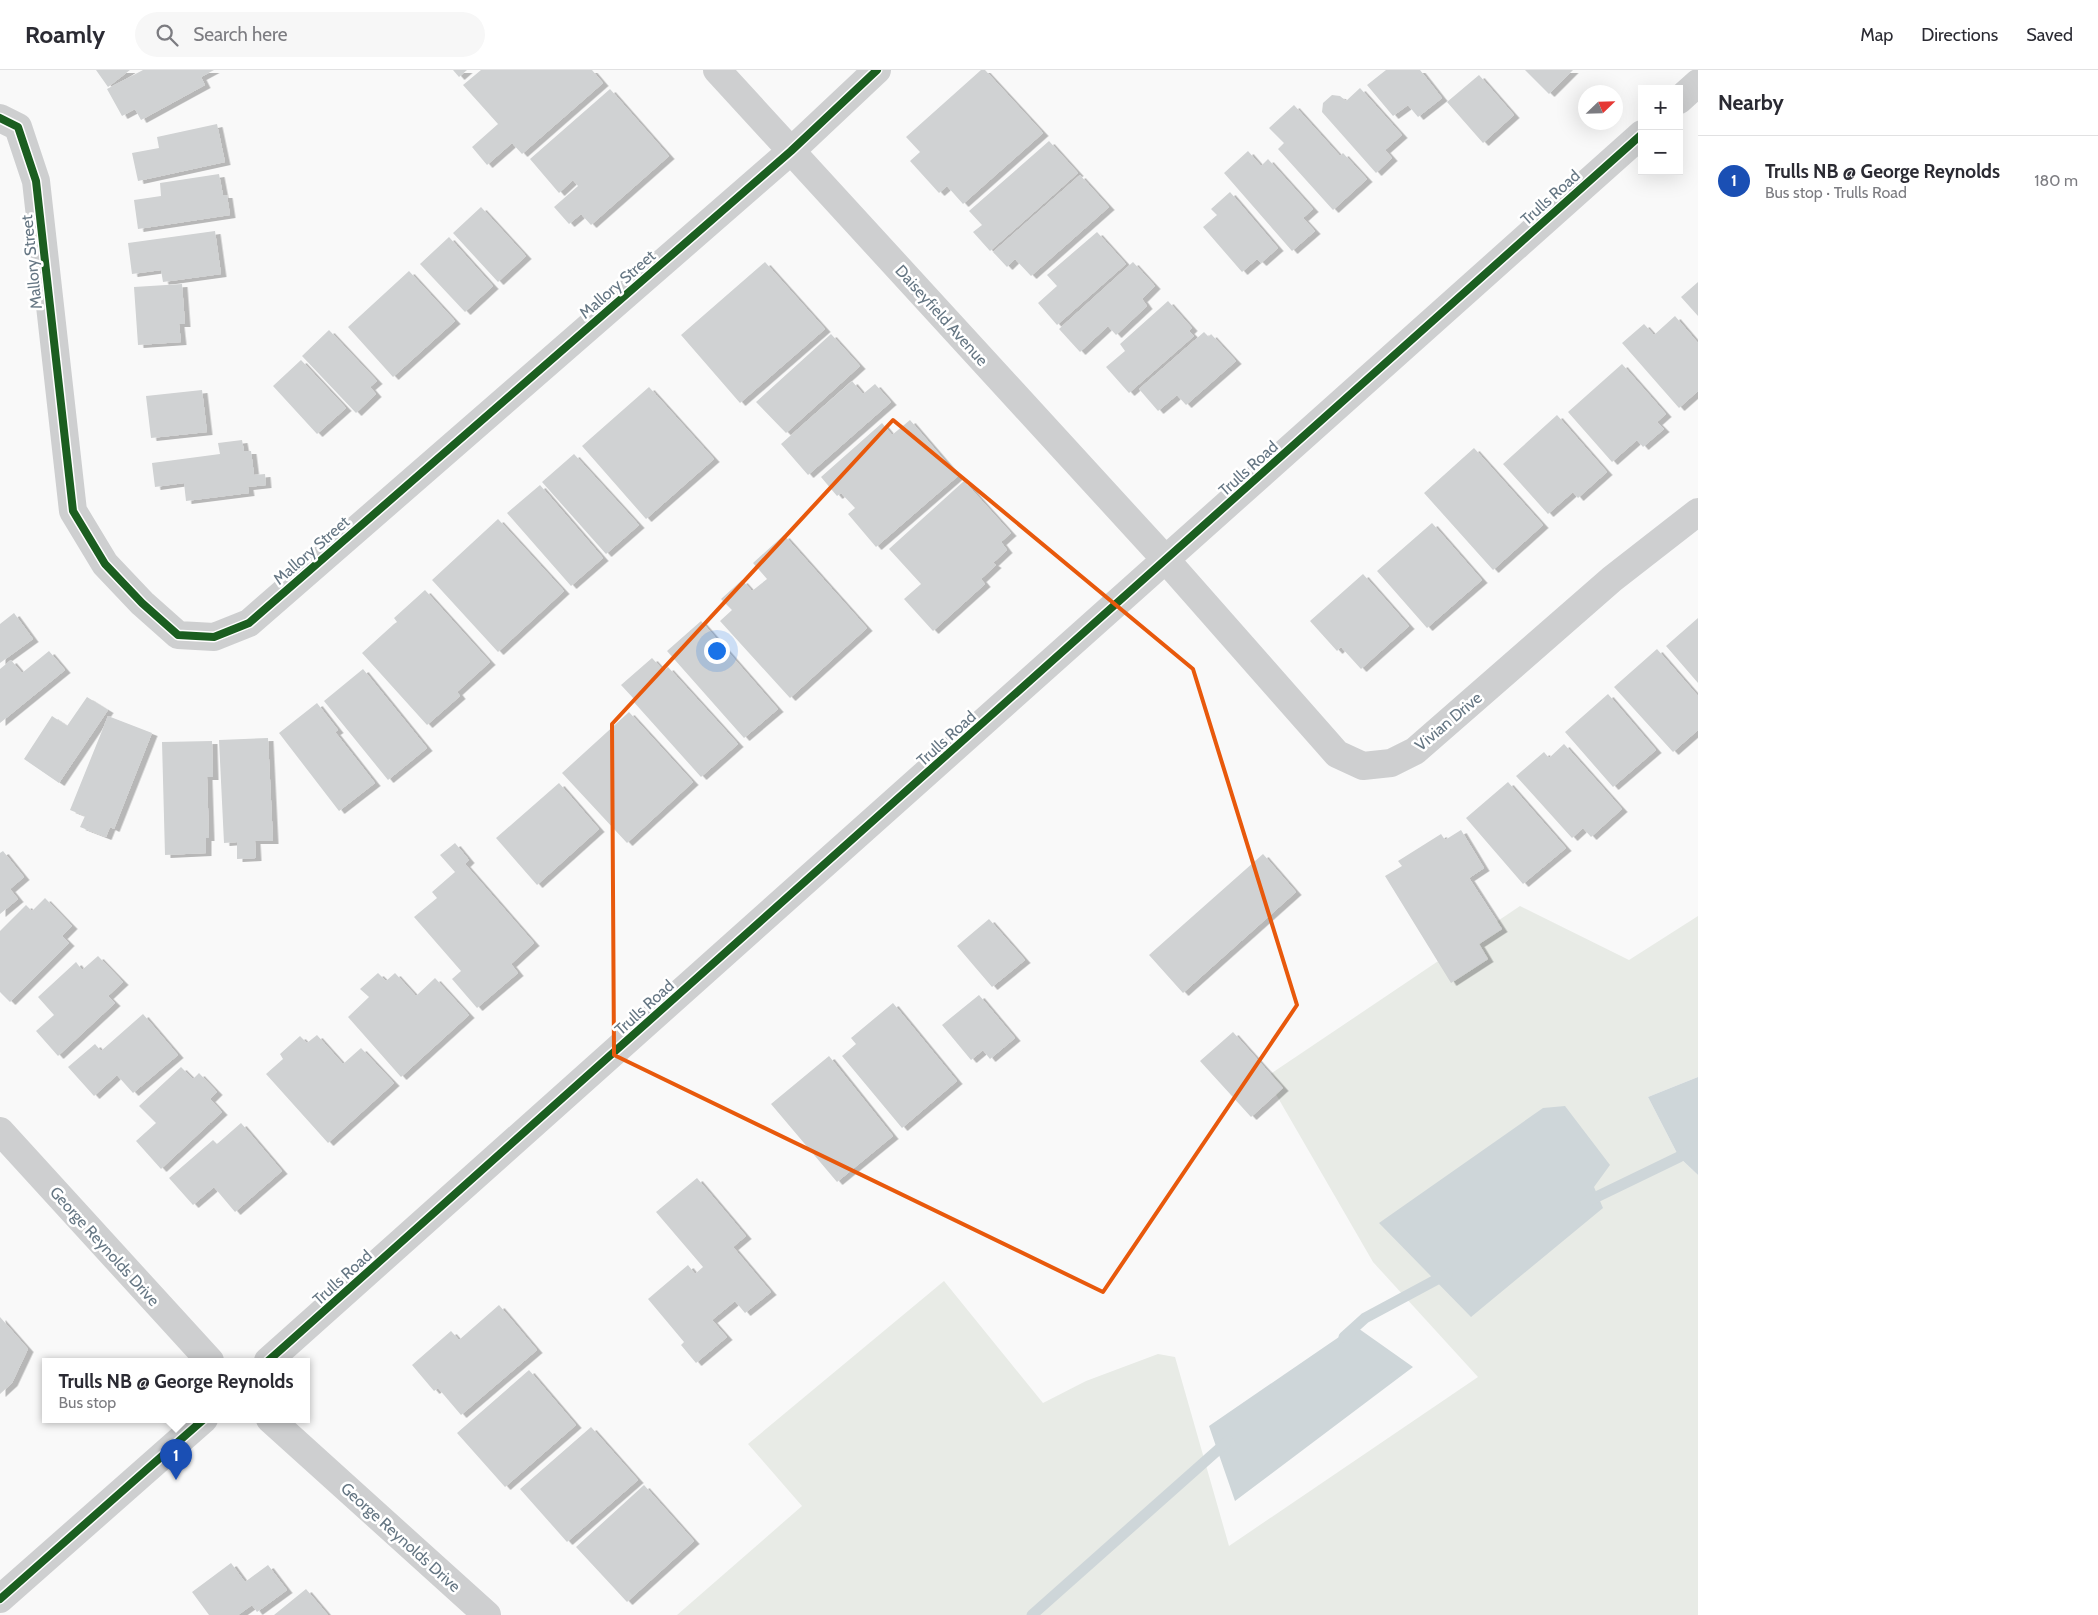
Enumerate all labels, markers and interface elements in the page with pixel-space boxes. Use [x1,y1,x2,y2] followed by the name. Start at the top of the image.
[135,12,485,57] search box
[25,20,105,49] text: Roamly
[153,21,181,49] icon: search
[193,23,288,46] text: Search here
[1860,24,1893,46] text: Map
[1921,24,1998,46] text: Directions
[2026,24,2073,46] text: Saved
[1578,85,1623,130] north arrow
[1638,85,1683,175] map controls
[1638,85,1683,130] button: +
[1718,90,1784,115] text: Nearby
[1638,130,1683,175] button: −
[1765,160,2000,183] text: Trulls NB @ George Reynolds
[1517,166,1584,229] street label: Trulls Road
[1731,171,1737,190] text: 1
[2034,171,2078,190] text: 180 m
[1765,183,1907,202] text: Bus stop · Trulls Road
[17,213,46,310] street label: Mallory Street
[575,246,660,323] street label: Mallory Street
[891,261,992,370] street label: Daiseyfield Avenue
[1215,437,1282,500] street label: Trulls Road
[269,512,354,589] street label: Mallory Street
[704,638,730,664] your location
[1411,688,1486,755] street label: Vivian Drive
[913,707,980,770] street label: Trulls Road
[611,976,678,1039] street label: Trulls Road
[46,1183,163,1310] street label: George Reynolds Drive
[309,1246,376,1309] street label: Trulls Road
[42,1358,310,1423] popup
[59,1370,293,1393] text: Trulls NB @ George Reynolds
[59,1393,116,1412] text: Bus stop
[160,1439,192,1480] pin: 1
[337,1479,464,1596] street label: George Reynolds Drive

